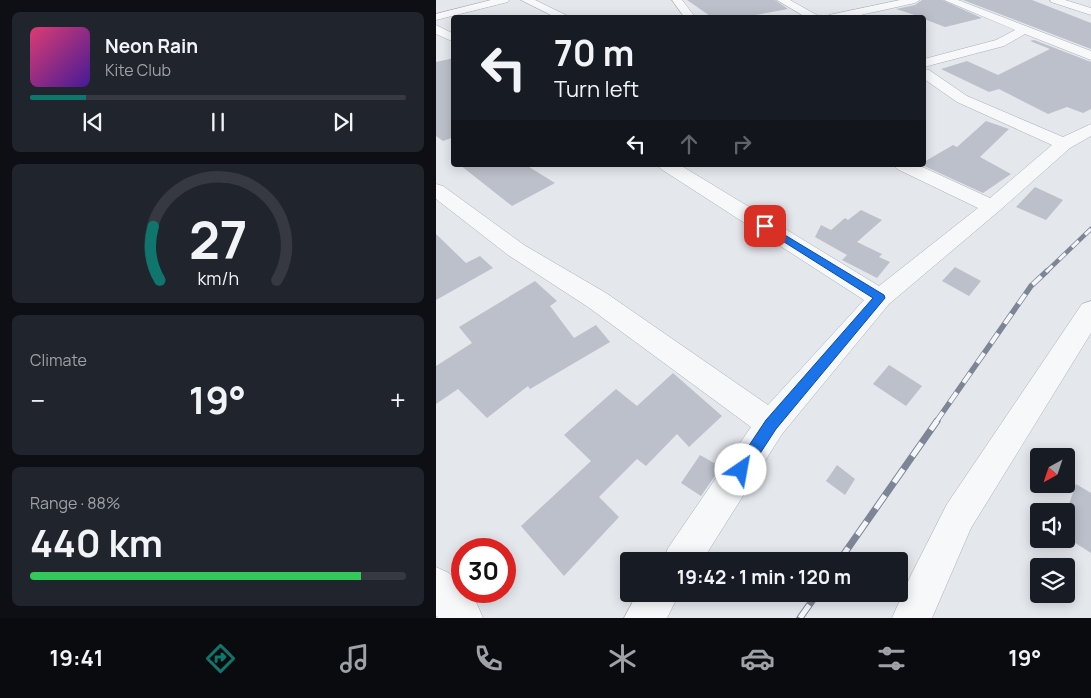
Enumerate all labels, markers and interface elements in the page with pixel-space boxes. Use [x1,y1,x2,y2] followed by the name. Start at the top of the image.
[554,29,634,77] text: 70 m
[105,33,198,59] text: Neon Rain
[471,35,536,100] icon: left
[105,59,171,81] text: Kite Club
[554,74,639,104] text: Turn left
[79,108,107,136] icon: previous
[204,108,232,136] icon: pause
[329,108,357,136] icon: next
[622,130,650,158] icon: left
[675,130,703,158] icon: ahead
[728,130,756,158] icon: right
[189,204,247,275] text: 27
[744,205,786,247] pin
[751,212,779,240] icon: arrive
[197,266,239,290] text: km/h
[30,349,87,371] text: Climate
[189,373,246,425] text: 19°
[30,381,45,419] text: −
[390,381,406,419] text: +
[714,443,766,495] position arrow
[1030,448,1075,492] north arrow
[1030,448,1075,603] map controls
[30,492,120,514] text: Range · 88%
[1030,503,1075,548] button: sound
[30,516,163,568] text: 440 km
[451,538,516,603] speed limit sign: 30
[1030,558,1075,603] button: layers
[677,564,851,590] text: 19:42 · 1 min · 120 m
[203,641,238,676] icon: directions
[337,641,372,676] icon: music
[471,641,506,676] icon: phone
[605,641,640,676] icon: climate
[740,641,775,676] icon: car
[874,641,909,676] icon: filters
[50,643,103,673] text: 19:41
[1008,643,1041,673] text: 19°

